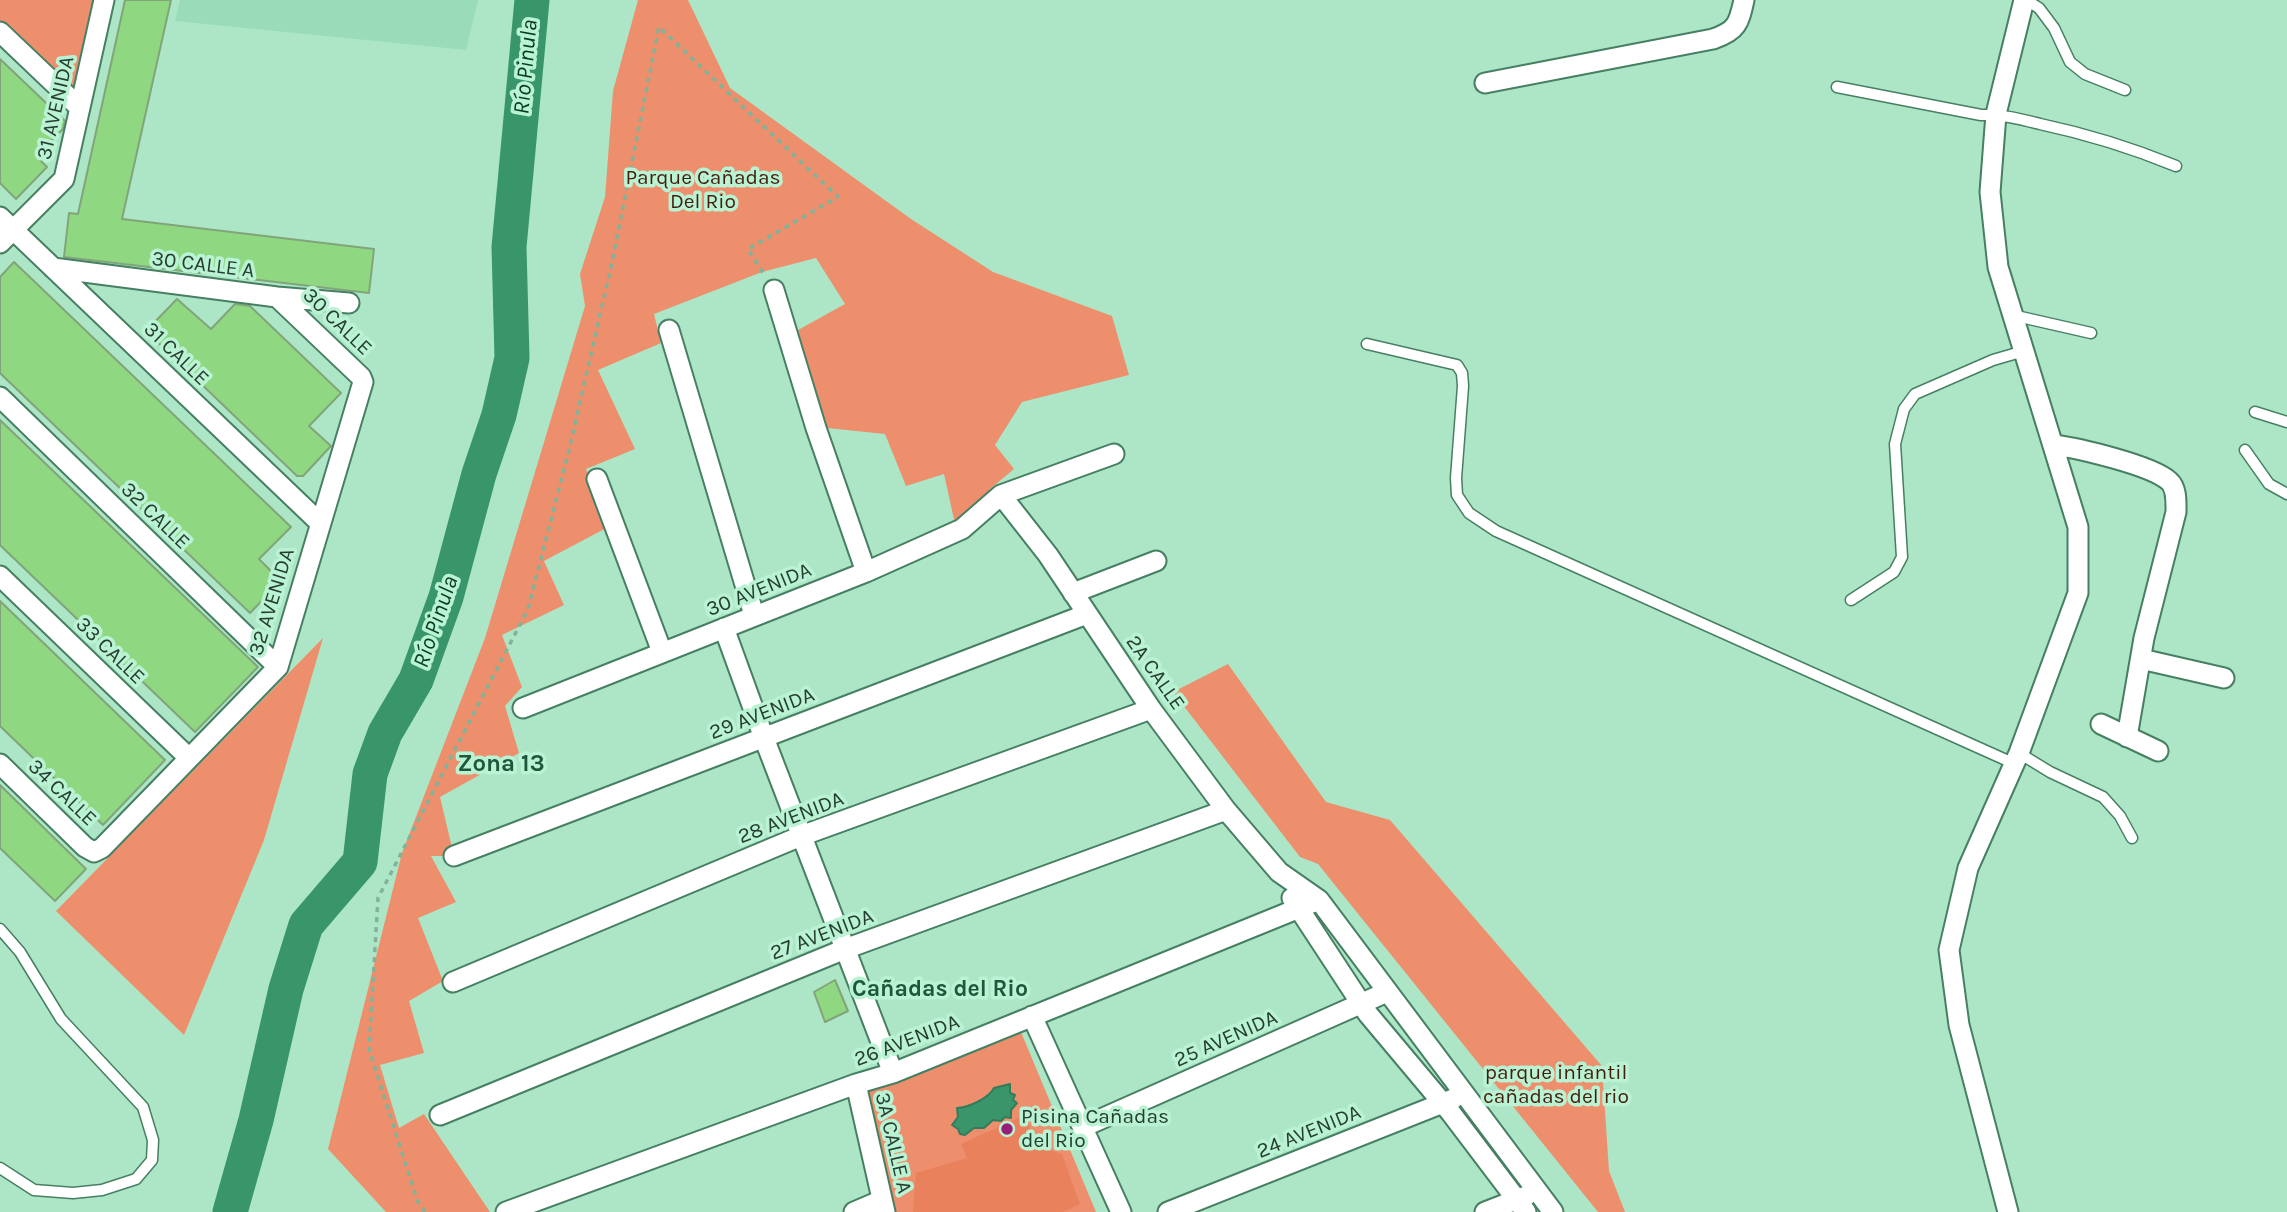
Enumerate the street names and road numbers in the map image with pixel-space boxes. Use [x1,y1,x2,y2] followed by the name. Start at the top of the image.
[32,54,80,162] street label: 31 AVENIDA
[150,246,256,284] street label: 30 CALLE A
[297,283,377,361] street label: 30 CALLE
[138,317,214,391] street label: 31 CALLE
[115,477,195,555] street label: 32 CALLE
[244,545,300,659] street label: 32 AVENIDA
[703,558,815,622] street label: 30 AVENIDA
[70,612,150,690] street label: 33 CALLE
[1120,631,1190,715] street label: 2A CALLE
[706,682,818,746] street label: 29 AVENIDA
[22,754,102,832] street label: 34 CALLE
[735,786,847,850] street label: 28 AVENIDA
[767,904,877,966] street label: 27 AVENIDA
[1171,1005,1281,1073] street label: 25 AVENIDA
[851,1009,963,1073] street label: 26 AVENIDA
[869,1090,917,1196] street label: 3A CALLE A
[1253,1100,1365,1164] street label: 24 AVENIDA

